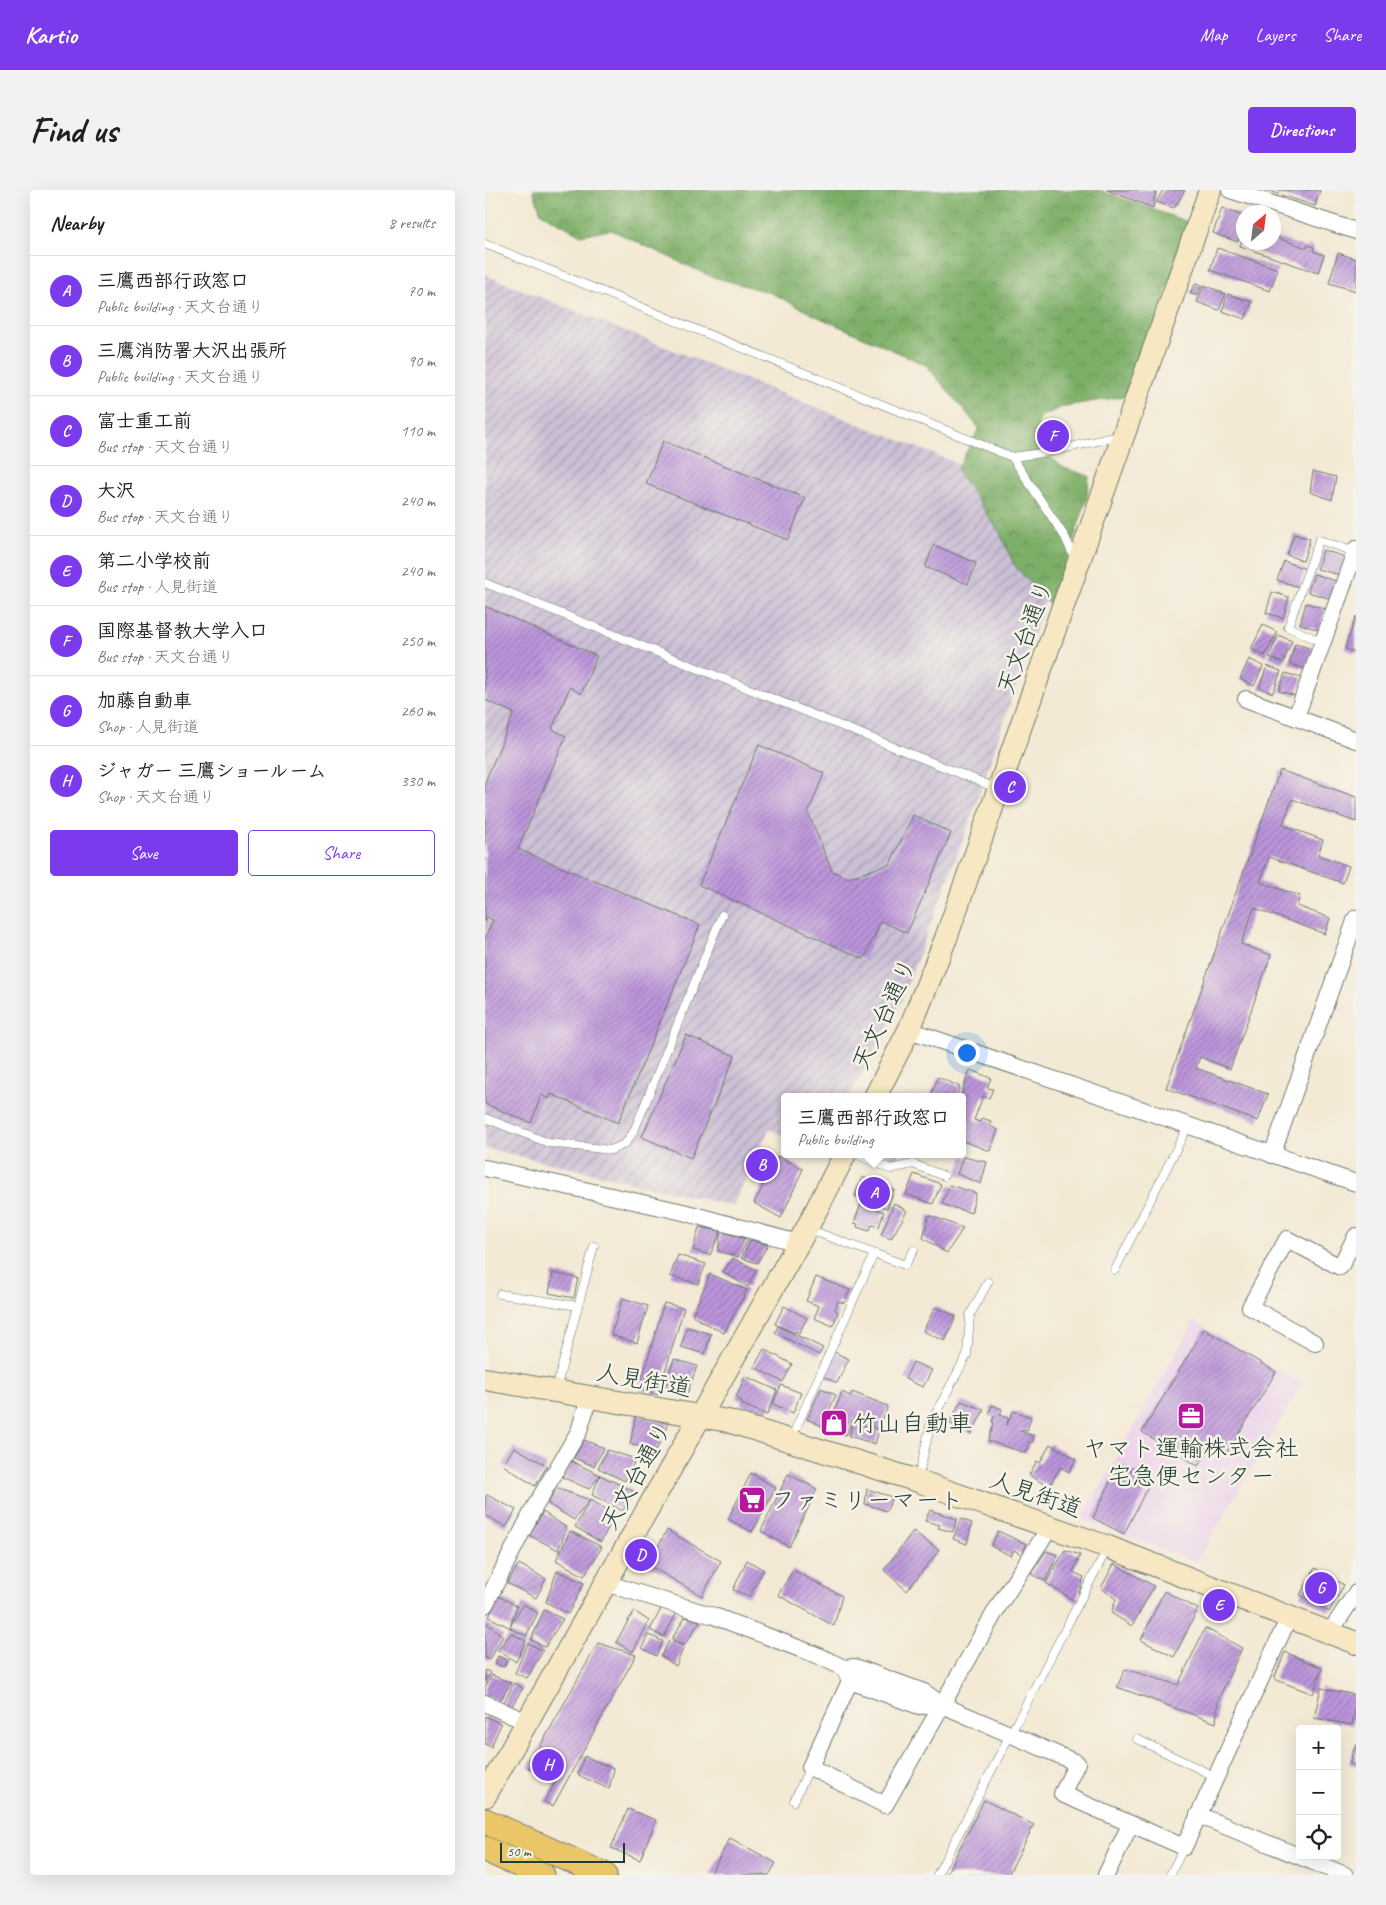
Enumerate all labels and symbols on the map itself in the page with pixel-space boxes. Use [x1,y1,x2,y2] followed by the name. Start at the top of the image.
[1236,205,1281,250] north arrow
[1037,417,1069,455] pin: F
[990,575,1060,699] street label: 天文台通り
[994,768,1026,806] pin: C
[845,953,923,1075] street label: 天文台通り
[954,1040,980,1066] your location
[746,1146,778,1184] pin: B
[858,1174,890,1212] pin: A
[594,1357,694,1403] street label: 人見街道
[1176,1401,1206,1431] office icon: ヤマト運輸株式会社 宅急便センター
[819,1408,849,1438] shop icon: 竹山自動車
[853,1408,973,1438] place label: 竹山自動車
[594,1416,678,1536] street label: 天文台通り
[1083,1433,1299,1491] place label: ヤマト運輸株式会社 宅急便センター
[986,1464,1086,1524] street label: 人見街道
[737,1485,767,1515] supermarket icon: ファミリーマート
[771,1485,963,1515] place label: ファミリーマート
[625,1536,657,1574] pin: D
[1305,1569,1337,1607] pin: G
[1203,1586,1235,1624] pin: E
[532,1746,564,1784] pin: H
[500,1840,625,1863] scale bar

